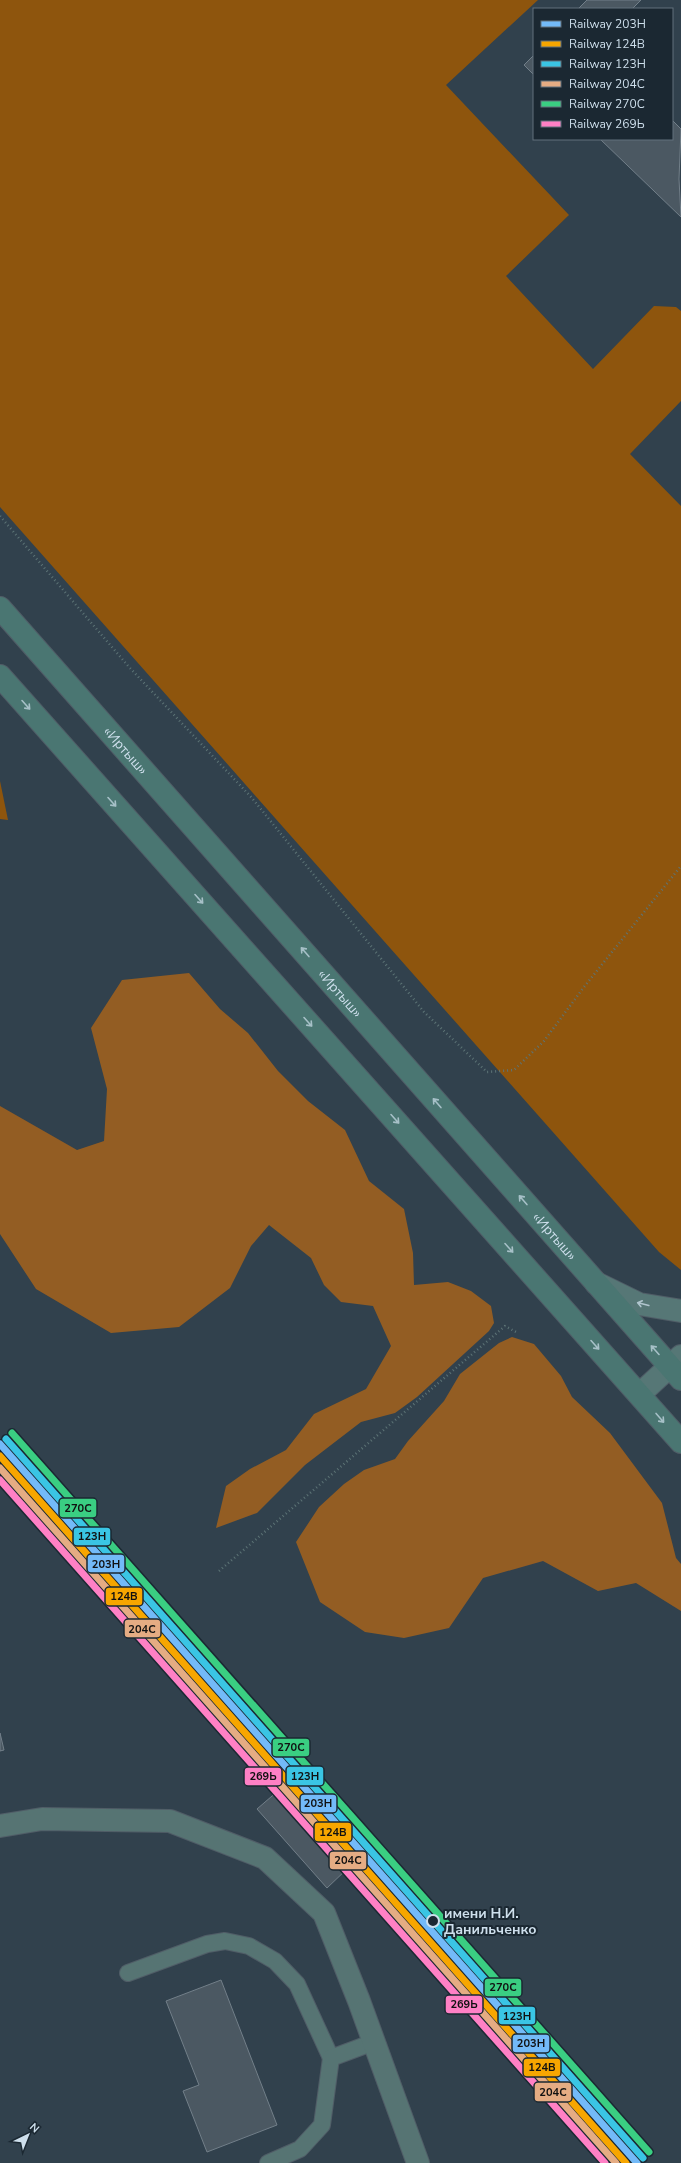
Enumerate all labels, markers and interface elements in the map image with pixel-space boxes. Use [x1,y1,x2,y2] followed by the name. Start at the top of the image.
[533,8,673,140] legend
[569,16,646,32] text: Railway 203Н
[569,36,645,52] text: Railway 124В
[569,56,646,72] text: Railway 123Н
[569,76,645,92] text: Railway 204С
[569,96,645,112] text: Railway 270С
[569,116,645,132] text: Railway 269Ь
[21,700,31,710] one-way arrow
[99,722,152,779] street label: «Иртыш»
[108,797,117,808] one-way arrow
[194,894,203,905] one-way arrow
[300,947,309,958] one-way arrow
[314,965,367,1022] street label: «Иртыш»
[303,1017,313,1027] one-way arrow
[432,1097,441,1108] one-way arrow
[390,1114,399,1124] one-way arrow
[518,1195,527,1206] one-way arrow
[528,1208,581,1264] street label: «Иртыш»
[504,1242,513,1252] one-way arrow
[637,1300,650,1308] one-way arrow
[591,1339,600,1350] one-way arrow
[650,1345,660,1355] one-way arrow
[656,1413,665,1424] one-way arrow
[59,1498,97,1518] line badge: 270С
[64,1501,92,1516] text: 270С
[73,1527,111,1546] line badge: 123Н
[78,1529,106,1544] text: 123Н
[87,1554,125,1573] line badge: 203Н
[92,1557,120,1572] text: 203Н
[105,1587,143,1606] line badge: 124В
[110,1589,138,1604] text: 124В
[124,1619,161,1638] line badge: 204С
[128,1622,156,1637] text: 204С
[272,1738,310,1757] line badge: 270С
[277,1740,305,1755] text: 270С
[286,1766,324,1786] line badge: 123Н
[244,1767,282,1786] line badge: 269Ь
[249,1769,277,1784] text: 269Ь
[291,1769,319,1784] text: 123Н
[300,1794,337,1813] line badge: 203Н
[304,1796,332,1811] text: 203Н
[314,1822,352,1842] line badge: 124В
[319,1825,347,1840] text: 124В
[329,1851,367,1870] line badge: 204С
[334,1853,362,1868] text: 204С
[444,1904,537,1939] place label: имени Н.И. Данильченко
[426,1914,440,1928] marker: имени Н.И. Данильченко
[484,1978,522,1997] line badge: 270С
[489,1980,517,1995] text: 270С
[445,1995,483,2014] line badge: 269Ь
[450,1997,478,2012] text: 269Ь
[498,2006,536,2025] line badge: 123Н
[503,2009,531,2024] text: 123Н
[512,2034,550,2053] line badge: 203Н
[517,2036,545,2051] text: 203Н
[523,2058,561,2077] line badge: 124В
[528,2060,556,2075] text: 124В
[534,2082,572,2102] line badge: 204С
[539,2085,567,2100] text: 204С
[8,2115,48,2155] north arrow
[26,2120,43,2136] text: N

